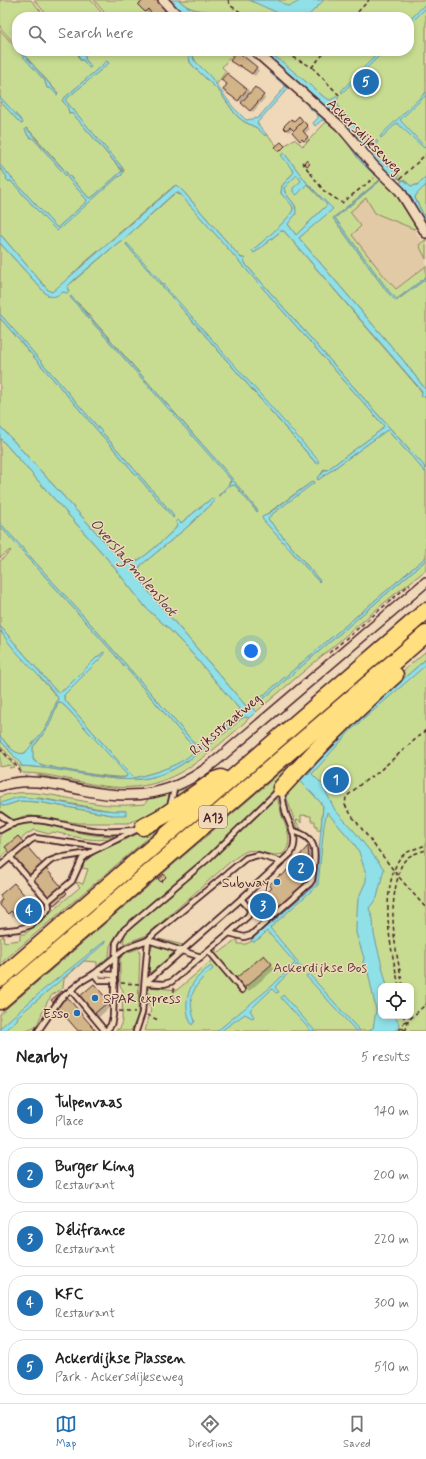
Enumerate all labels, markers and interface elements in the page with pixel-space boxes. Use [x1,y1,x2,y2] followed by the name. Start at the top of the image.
[12,12,414,56] search box
[26,23,48,45] icon: search
[58,24,134,44] text: Search here
[353,67,379,97] pin: 5
[323,95,406,178] street label: Ackersdijkseweg
[84,514,182,623] water label: Overslagmolensloot
[241,641,261,661] your location
[186,690,265,760] street label: Rijksstraatweg
[323,765,349,795] pin: 1
[199,806,227,828] road number: A13
[288,853,314,883] pin: 2
[222,874,269,892] place label: Subway
[272,877,282,887] marker: Subway
[250,891,276,921] pin: 3
[16,896,42,926] pin: 4
[273,959,367,977] park label: Ackerdijkse Bos
[378,983,414,1019] map controls
[378,983,414,1019] button: locate
[103,990,181,1008] place label: SPAR express
[90,993,100,1003] marker: SPAR express
[43,1005,69,1023] place label: Esso
[72,1008,82,1018] marker: Esso
[16,1046,68,1068] text: Nearby
[361,1049,410,1066] text: 5 results
[55,1093,122,1113] text: Tulpenvaas
[27,1103,33,1120] text: 1
[374,1103,409,1120] text: 140 m
[55,1113,84,1130] text: Place
[55,1157,134,1177] text: Burger King
[27,1167,33,1184] text: 2
[374,1167,409,1184] text: 200 m
[55,1177,115,1194] text: Restaurant
[55,1221,125,1241] text: Délifrance
[27,1231,33,1248] text: 3
[374,1231,409,1248] text: 220 m
[55,1241,115,1258] text: Restaurant
[55,1285,83,1305] text: KFC
[26,1295,34,1312] text: 4
[374,1295,409,1312] text: 300 m
[55,1305,115,1322] text: Restaurant
[55,1349,186,1369] text: Ackerdijkse Plassen
[26,1359,34,1376] text: 5
[374,1359,409,1376] text: 510 m
[55,1369,183,1386] text: Park · Ackersdijkseweg
[55,1413,77,1451] tab: Map
[187,1413,233,1451] tab: Directions
[343,1413,371,1451] tab: Saved

